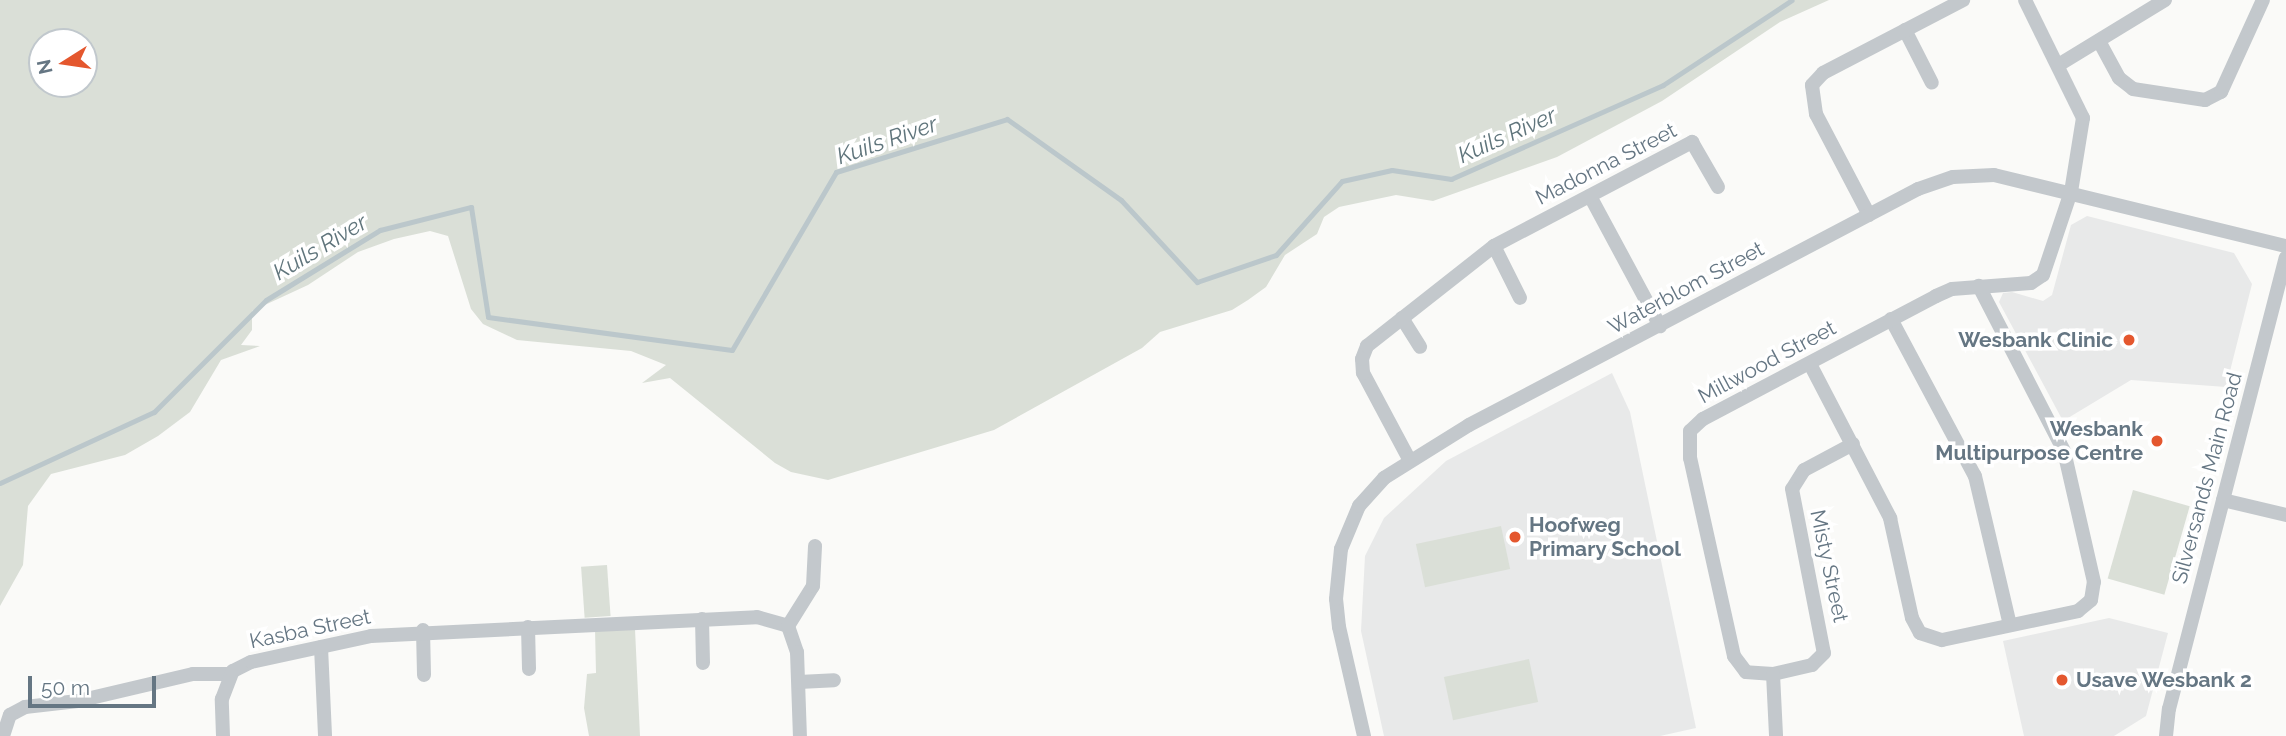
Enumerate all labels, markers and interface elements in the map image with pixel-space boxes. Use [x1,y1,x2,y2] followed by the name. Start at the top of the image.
[28,28,98,98] north arrow
[32,58,57,76] text: N
[1454,101,1560,169] water label: Kuils River
[833,110,941,170] water label: Kuils River
[1531,118,1681,210] street label: Madonna Street
[268,208,372,286] water label: Kuils River
[1604,236,1768,340] street label: Waterblom Street
[1694,315,1840,409] street label: Millwood Street
[1958,327,2113,353] place label: Wesbank Clinic
[2119,330,2139,350] marker: Wesbank Clinic
[2167,370,2247,586] street label: Silversands Main Road
[1935,416,2143,466] place label: Wesbank Multipurpose Centre
[2149,433,2165,449] marker: Wesbank Multipurpose Centre
[1805,507,1853,625] street label: Misty Street
[1529,512,1681,562] place label: Hoofweg Primary School
[1507,529,1523,545] marker: Hoofweg Primary School
[247,604,373,654] street label: Kasba Street
[32,662,159,706] scale bar
[2076,667,2253,693] place label: Usave Wesbank 2
[2054,672,2070,688] marker: Usave Wesbank 2
[41,675,90,700] text: 50 m

